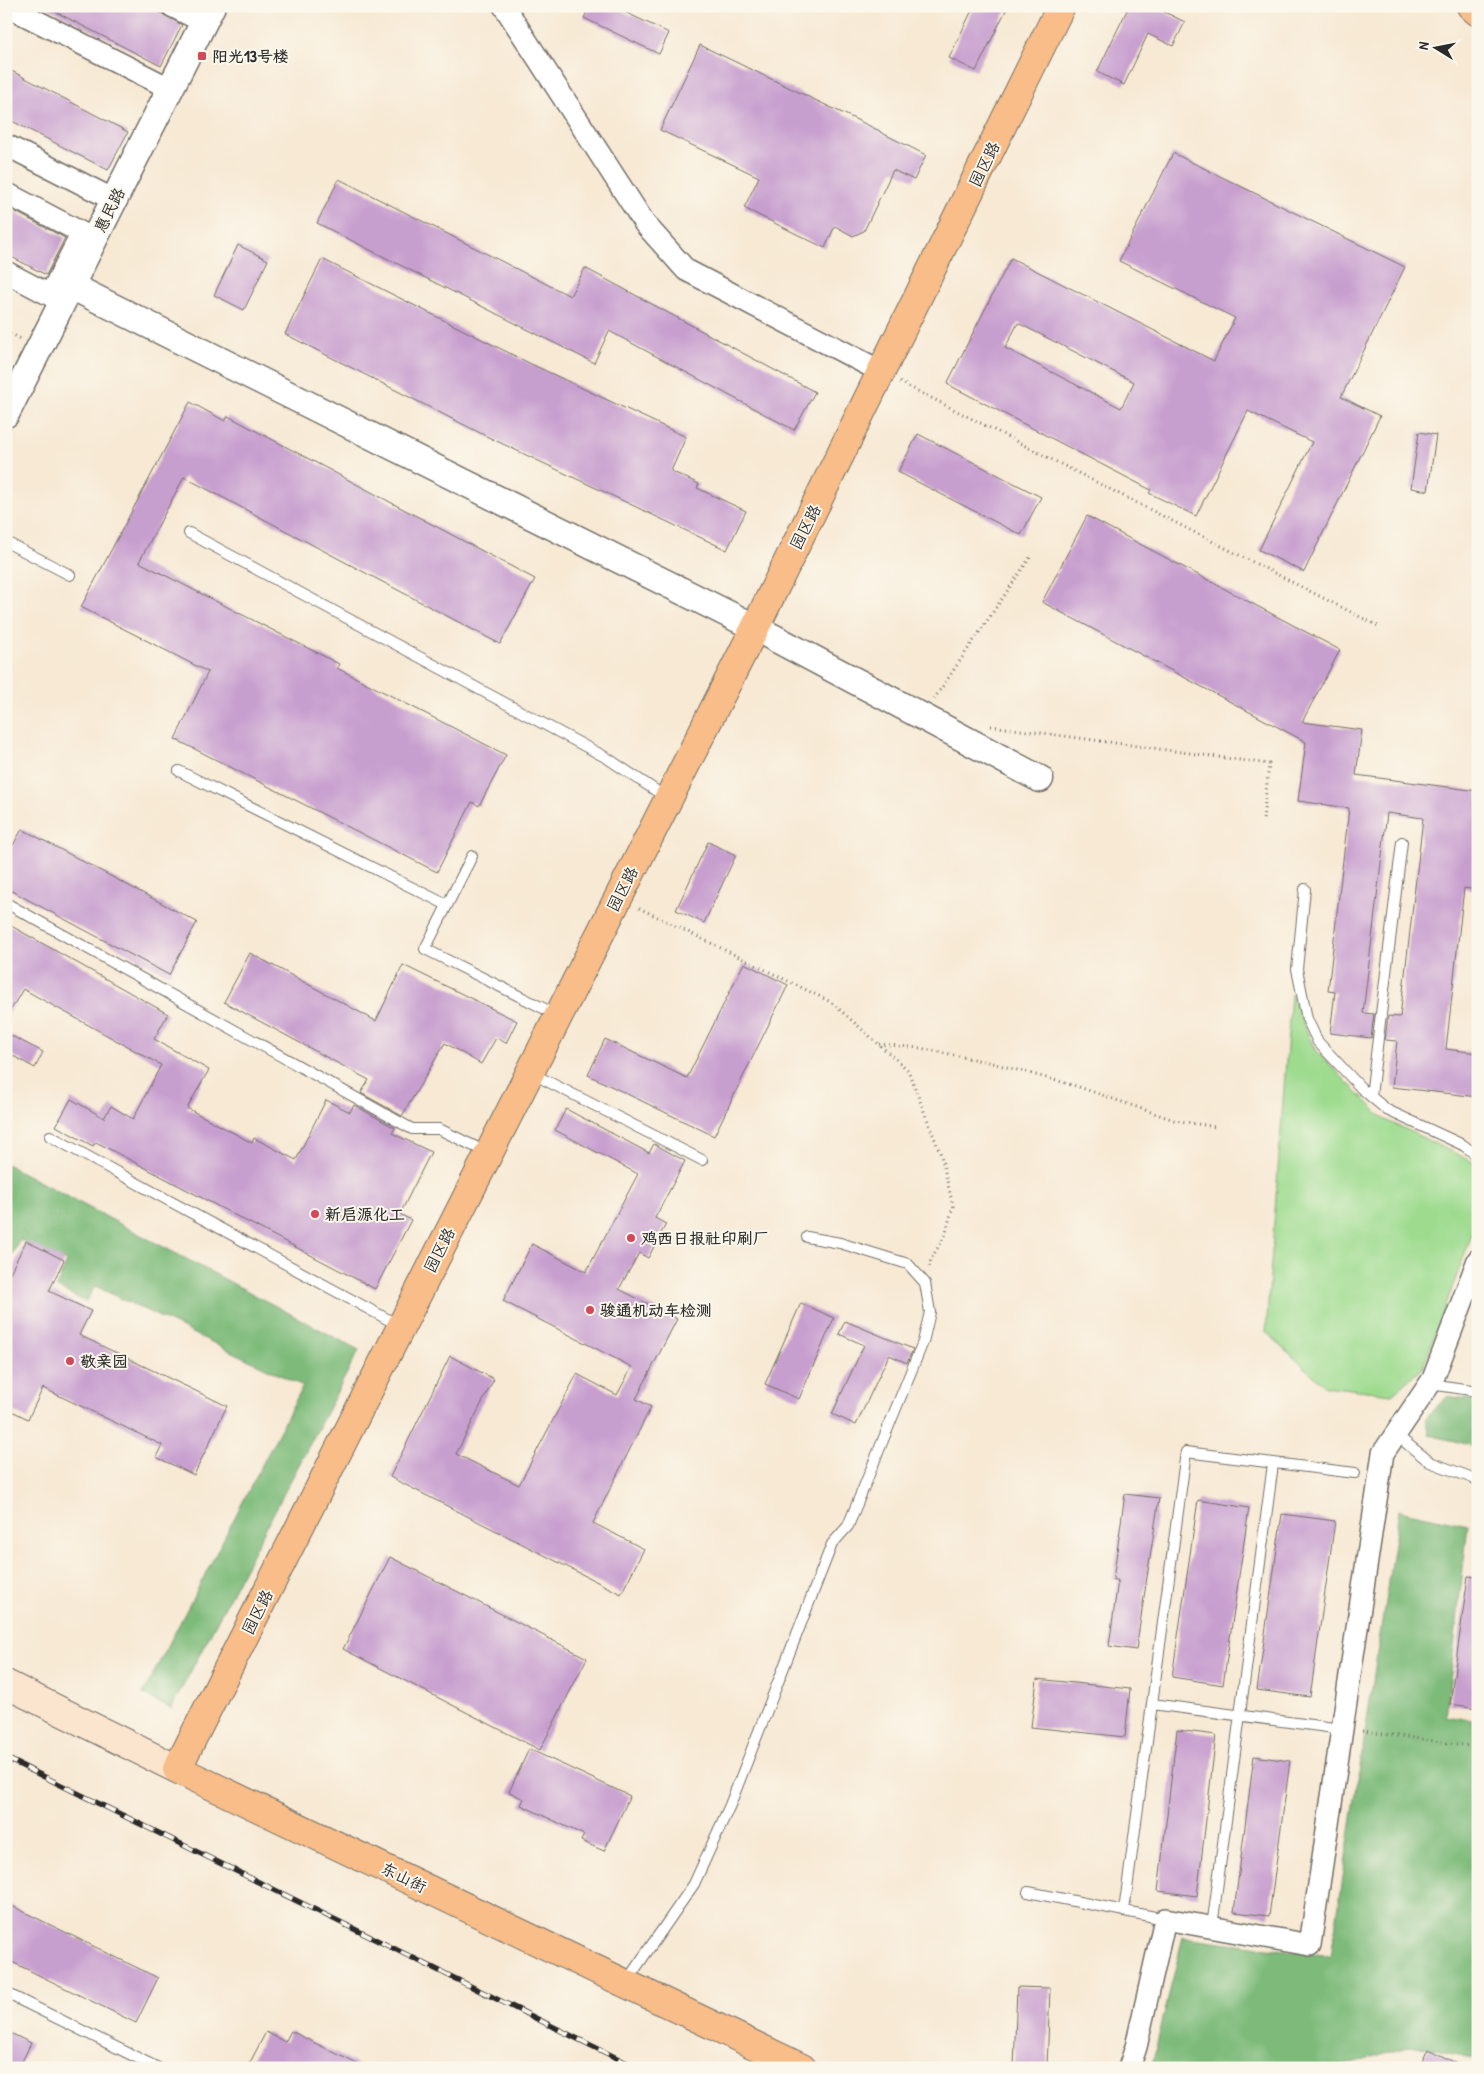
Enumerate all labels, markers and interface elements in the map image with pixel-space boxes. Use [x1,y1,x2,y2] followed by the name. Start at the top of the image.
[1412,22,1462,72] north arrow
[1413,40,1433,51] text: N
[212,45,289,67] place label: 阳光13号楼
[196,50,208,62] marker: 阳光13号楼
[964,138,1004,190] street label: 园区路
[88,184,130,236] street label: 惠民路
[784,501,826,553] street label: 园区路
[601,863,643,915] street label: 园区路
[325,1203,405,1225] place label: 新启源化工
[309,1208,321,1220] marker: 新启源化工
[418,1224,460,1276] street label: 园区路
[641,1227,769,1249] place label: 鸡西日报社印刷厂
[625,1232,637,1244] marker: 鸡西日报社印刷厂
[600,1299,712,1321] place label: 骏通机动车检测
[584,1304,596,1316] marker: 骏通机动车检测
[80,1350,128,1372] place label: 敬亲园
[64,1355,76,1367] marker: 敬亲园
[236,1586,278,1638] street label: 园区路
[378,1857,430,1897] street label: 东山街

